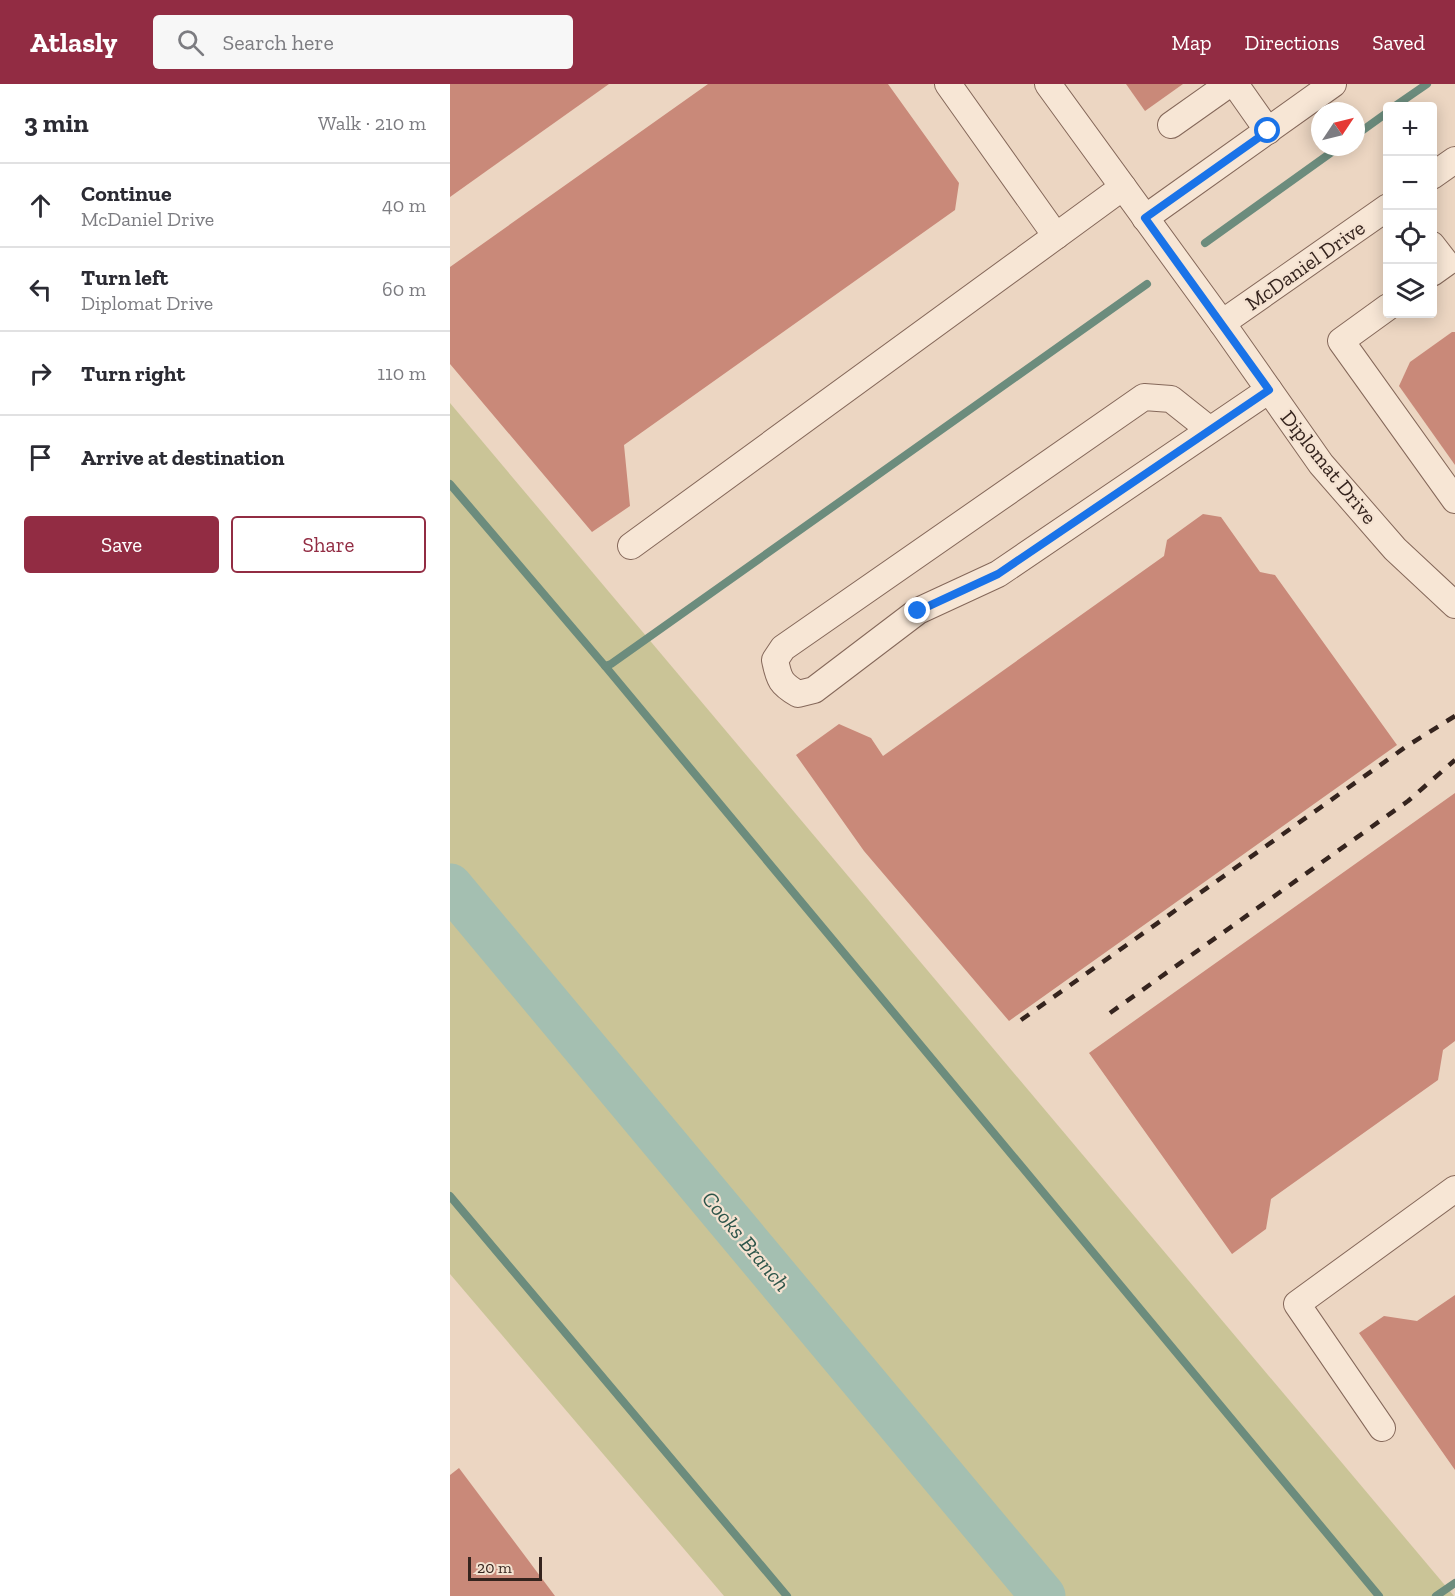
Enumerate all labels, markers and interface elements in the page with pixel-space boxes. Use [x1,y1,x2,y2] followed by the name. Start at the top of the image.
[153,15,573,69] search box
[30,26,117,59] text: Atlasly
[174,26,207,59] icon: search
[222,29,334,56] text: Search here
[1172,30,1212,55] text: Map
[1245,30,1339,55] text: Directions
[1372,30,1425,55] text: Saved
[1311,102,1365,156] north arrow
[1383,102,1437,318] map controls
[1383,102,1437,156] button: +
[24,107,89,139] text: 3 min
[318,111,426,135] text: Walk · 210 m
[1254,117,1280,143] route start
[1383,156,1437,210] button: −
[81,180,172,207] text: Continue
[24,189,57,222] icon: ahead
[382,193,426,217] text: 40 m
[81,207,214,231] text: McDaniel Drive
[1383,210,1437,264] button: locate
[1241,215,1370,315] street label: McDaniel Drive
[81,264,168,291] text: Turn left
[1383,264,1437,318] button: layers
[24,273,57,306] icon: left
[382,277,426,301] text: 60 m
[81,291,213,315] text: Diplomat Drive
[24,357,57,390] icon: right
[81,360,185,387] text: Turn right
[377,361,426,385] text: 110 m
[1276,405,1382,529] street label: Diplomat Drive
[24,441,57,474] icon: arrive
[81,444,284,471] text: Arrive at destination
[24,516,219,573] button: Save
[231,516,426,573] button: Share
[904,597,930,623] route end
[696,1185,796,1297] water label: Cooks Branch
[468,1554,542,1582] scale bar
[477,1558,512,1577] text: 20 m

